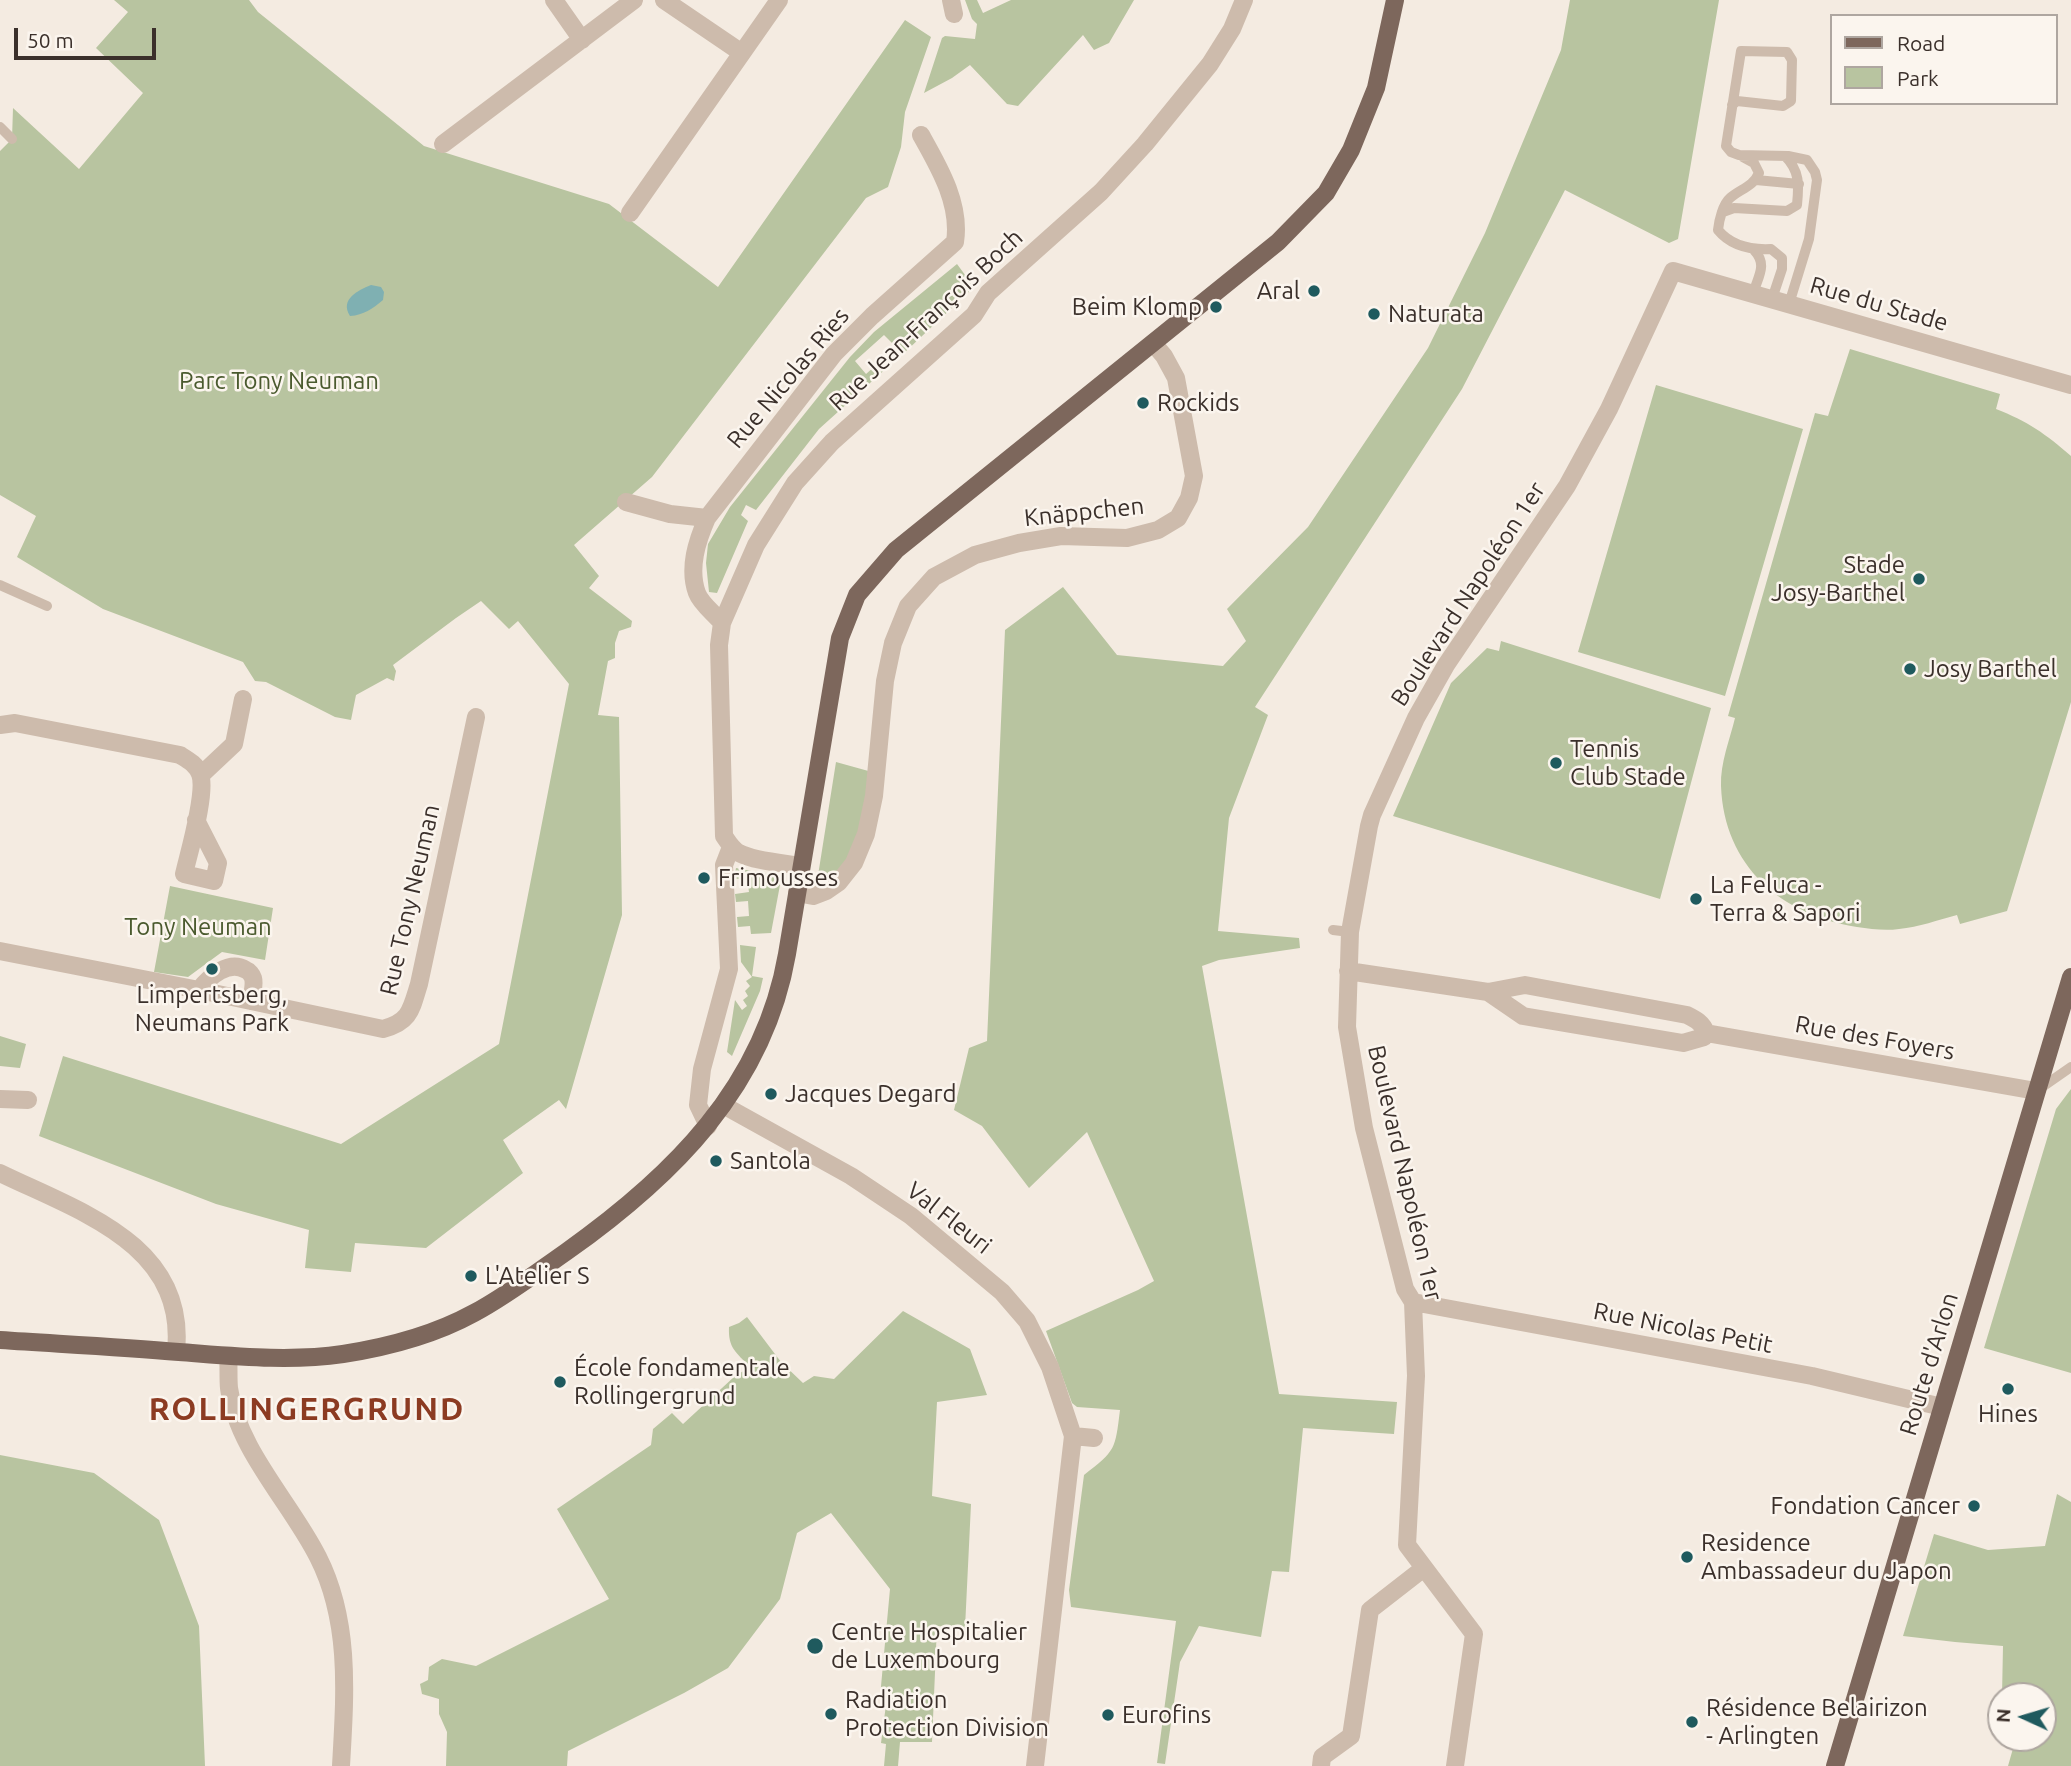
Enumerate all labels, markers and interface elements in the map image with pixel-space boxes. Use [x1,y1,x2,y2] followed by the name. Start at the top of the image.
[18,14,159,58] scale bar
[1829,14,2057,105] legend
[27,28,74,52] text: 50 m
[1897,31,1945,55] text: Road
[1897,66,1939,90] text: Park
[823,223,1029,417] street label: Rue Jean-François Boch
[1807,271,1951,337] street label: Rue du Stade
[1257,277,1300,305] place label: Aral
[1306,283,1322,299] marker: Aral
[1072,293,1202,321] place label: Beim Klomp
[1208,299,1224,315] marker: Beim Klomp
[1388,300,1484,328] place label: Naturata
[721,302,855,454] street label: Rue Nicolas Ries
[1366,306,1382,322] marker: Naturata
[179,367,379,395] park label: Parc Tony Neuman
[1157,389,1240,417] place label: Rockids
[1135,395,1151,411] marker: Rockids
[1385,477,1551,711] street label: Boulevard Napoléon 1er
[1023,491,1145,533] street label: Knäppchen
[1771,551,1905,607] place label: Stade Josy-Barthel
[1911,571,1927,587] marker: Stade Josy-Barthel
[1924,655,2057,683] place label: Josy Barthel
[1902,661,1918,677] marker: Josy Barthel
[1570,735,1686,791] place label: Tennis Club Stade
[1548,755,1564,771] marker: Tennis Club Stade
[374,802,446,998] street label: Rue Tony Neuman
[718,864,838,892] place label: Frimousses
[696,870,712,886] marker: Frimousses
[1710,871,1861,927] place label: La Feluca - Terra & Sapori
[1688,891,1704,907] marker: La Feluca - Terra & Sapori
[124,913,272,941] park label: Tony Neuman
[204,961,220,977] marker: Limpertsberg, Neumans Park
[135,981,289,1037] place label: Limpertsberg, Neumans Park
[1793,1010,1957,1066] street label: Rue des Foyers
[1362,1042,1448,1304] street label: Boulevard Napoléon 1er
[785,1080,957,1108] place label: Jacques Degard
[763,1086,779,1102] marker: Jacques Degard
[730,1147,811,1175] place label: Santola
[708,1153,724,1169] marker: Santola
[901,1176,997,1260] street label: Val Fleuri
[485,1262,590,1290] place label: L'Atelier S
[463,1268,479,1284] marker: L'Atelier S
[1894,1289,1964,1439] street label: Route d'Arlon
[1591,1297,1775,1359] street label: Rue Nicolas Petit
[574,1354,790,1410] place label: École fondamentale Rollingergrund
[552,1374,568,1390] marker: École fondamentale Rollingergrund
[2000,1381,2016,1397] marker: Hines
[150,1390,464,1428] district label: ROLLINGERGRUND
[1978,1400,2038,1428] place label: Hines
[1771,1492,1960,1520] place label: Fondation Cancer
[1966,1498,1982,1514] marker: Fondation Cancer
[1701,1529,1952,1585] place label: Residence Ambassadeur du Japon
[1679,1549,1695,1565] marker: Residence Ambassadeur du Japon
[831,1618,1027,1674] place label: Centre Hospitalier de Luxembourg
[805,1636,825,1656] marker: Centre Hospitalier de Luxembourg
[1987,1682,2057,1752] north arrow
[845,1686,1049,1742] place label: Radiation Protection Division
[1706,1694,1928,1750] place label: Résidence Belairizon - Arlingten
[1122,1701,1211,1729] place label: Eurofins
[823,1706,839,1722] marker: Radiation Protection Division
[1100,1707,1116,1723] marker: Eurofins
[1992,1708,2015,1724] text: N
[1684,1714,1700,1730] marker: Résidence Belairizon - Arlingten

